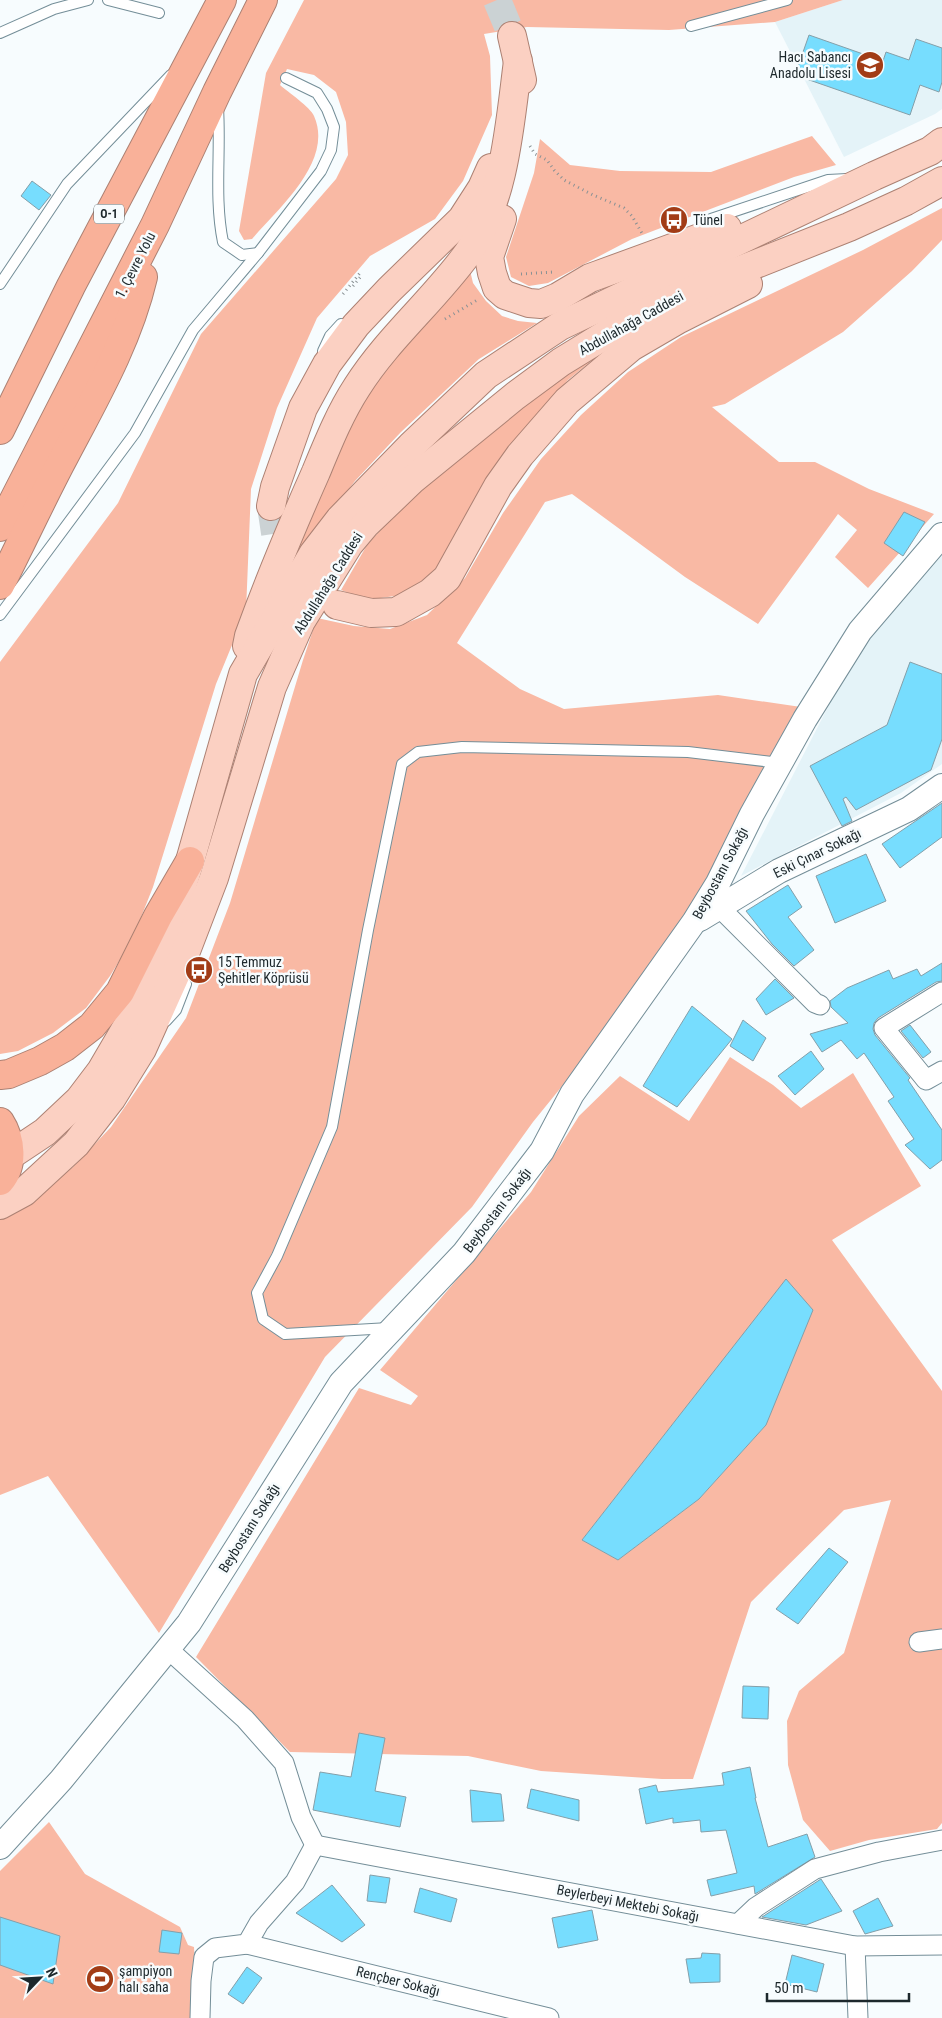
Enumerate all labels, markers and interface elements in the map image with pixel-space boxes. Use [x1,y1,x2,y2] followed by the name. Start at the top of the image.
[770,49,851,81] place label: Hacı Sabancı Anadolu Lisesi
[855,50,885,80] school or university icon: Hacı Sabancı Anadolu Lisesi
[94,204,124,223] road number: O-1
[659,205,689,235] bus stop icon: Tünel
[693,212,723,228] place label: Tünel
[112,229,158,301] street label: 1. Çevre Yolu
[576,288,686,358] street label: Abdullahağa Caddesi
[290,529,366,637] street label: Abdullahağa Caddesi
[689,824,751,922] street label: Beybostanı Sokağı
[770,825,864,881] street label: Eski Çınar Sokağı
[218,954,309,986] place label: 15 Temmuz Şehitler Köprüsü
[184,955,214,985] bus stop icon: 15 Temmuz Şehitler Köprüsü
[460,1164,534,1256] street label: Beybostanı Sokağı
[215,1481,283,1575] street label: Beybostanı Sokağı
[555,1881,701,1925] street label: Beylerbeyi Mektebi Sokağı
[15,1953,65,2003] north arrow
[119,1963,172,1995] place label: şampiyon halı saha
[354,1963,442,1999] street label: Rençber Sokağı
[85,1964,115,1994] sports icon: şampiyon halı saha
[43,1965,61,1980] text: N
[767,1970,910,2002] scale bar
[774,1979,804,1997] text: 50 m

